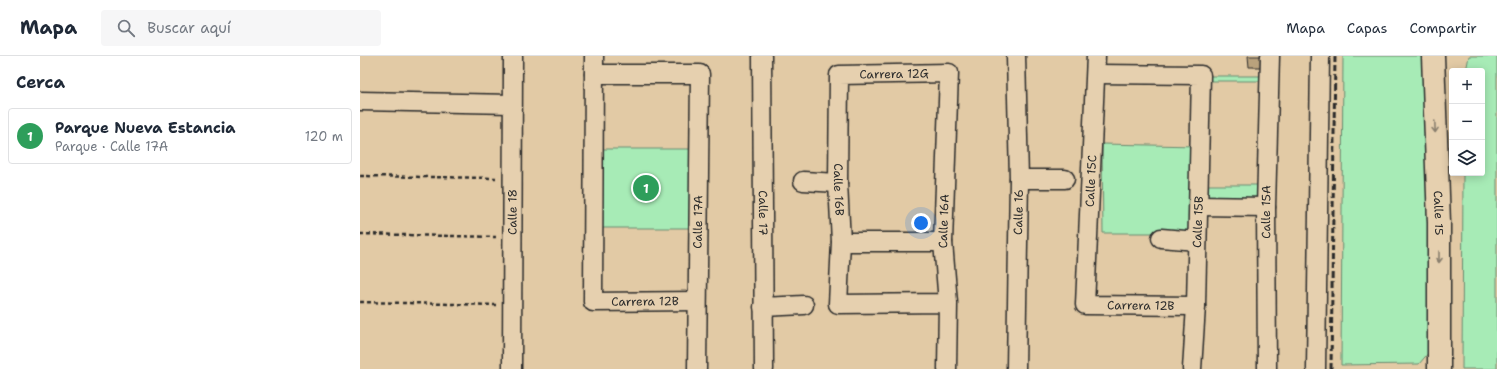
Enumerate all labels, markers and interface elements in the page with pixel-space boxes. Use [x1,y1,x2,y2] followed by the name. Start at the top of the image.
[101,10,381,46] search box
[20,15,77,40] text: Mapa
[115,17,137,39] icon: search
[147,18,231,38] text: Buscar aquí
[1286,19,1325,37] text: Mapa
[1347,19,1388,37] text: Capas
[1410,19,1477,37] text: Compartir
[859,65,929,83] street label: Carrera 12G
[1449,68,1485,176] map controls
[1449,68,1485,104] button: +
[16,71,65,93] text: Cerca
[1449,104,1485,140] button: −
[55,118,235,138] text: Parque Nueva Estancia
[1431,120,1438,133] one-way arrow
[27,128,33,145] text: 1
[305,128,343,145] text: 120 m
[55,138,168,155] text: Parque · Calle 17A
[1449,140,1485,176] button: layers
[1082,155,1100,207] street label: Calle 15C
[830,163,848,216] street label: Calle 16B
[633,173,659,203] pin: 1
[1258,185,1275,239] street label: Calle 15A
[504,189,521,235] street label: Calle 18
[1010,189,1027,235] street label: Calle 16
[755,190,771,236] street label: Calle 17
[1430,190,1447,235] street label: Calle 15
[935,194,953,249] street label: Calle 16A
[690,195,706,249] street label: Calle 17A
[1189,196,1207,248] street label: Calle 15B
[911,213,931,233] your location
[1435,250,1443,263] one-way arrow
[611,293,679,310] street label: Carrera 12B
[1107,297,1175,314] street label: Carrera 12B

